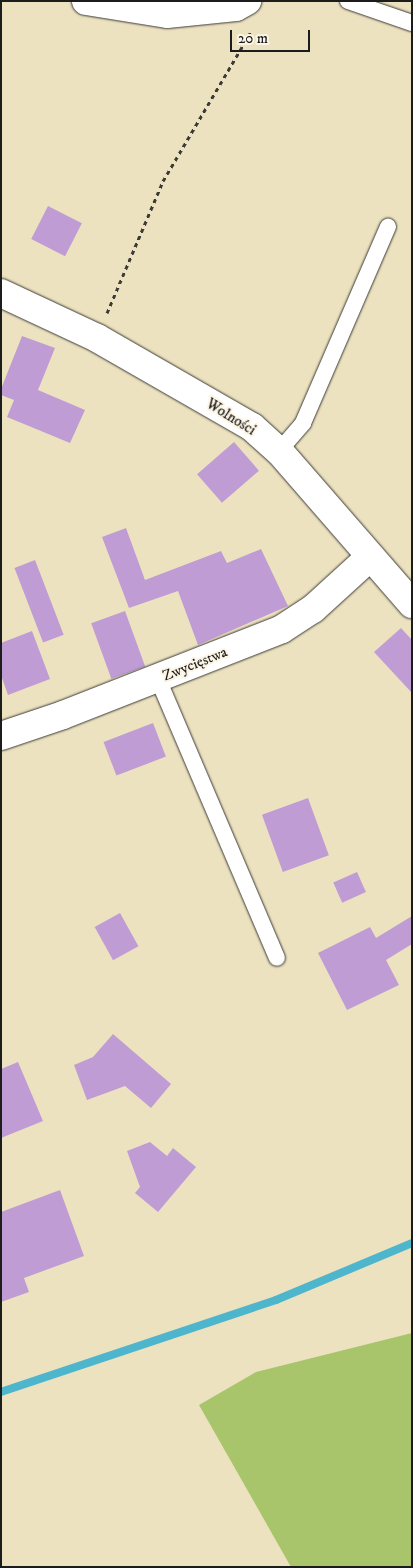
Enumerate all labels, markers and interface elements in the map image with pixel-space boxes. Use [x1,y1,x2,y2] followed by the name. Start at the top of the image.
[233,20,313,52] scale bar
[238,29,268,48] text: 20 m
[203,395,259,439] street label: Wolności
[160,643,230,685] street label: Zwycięstwa

